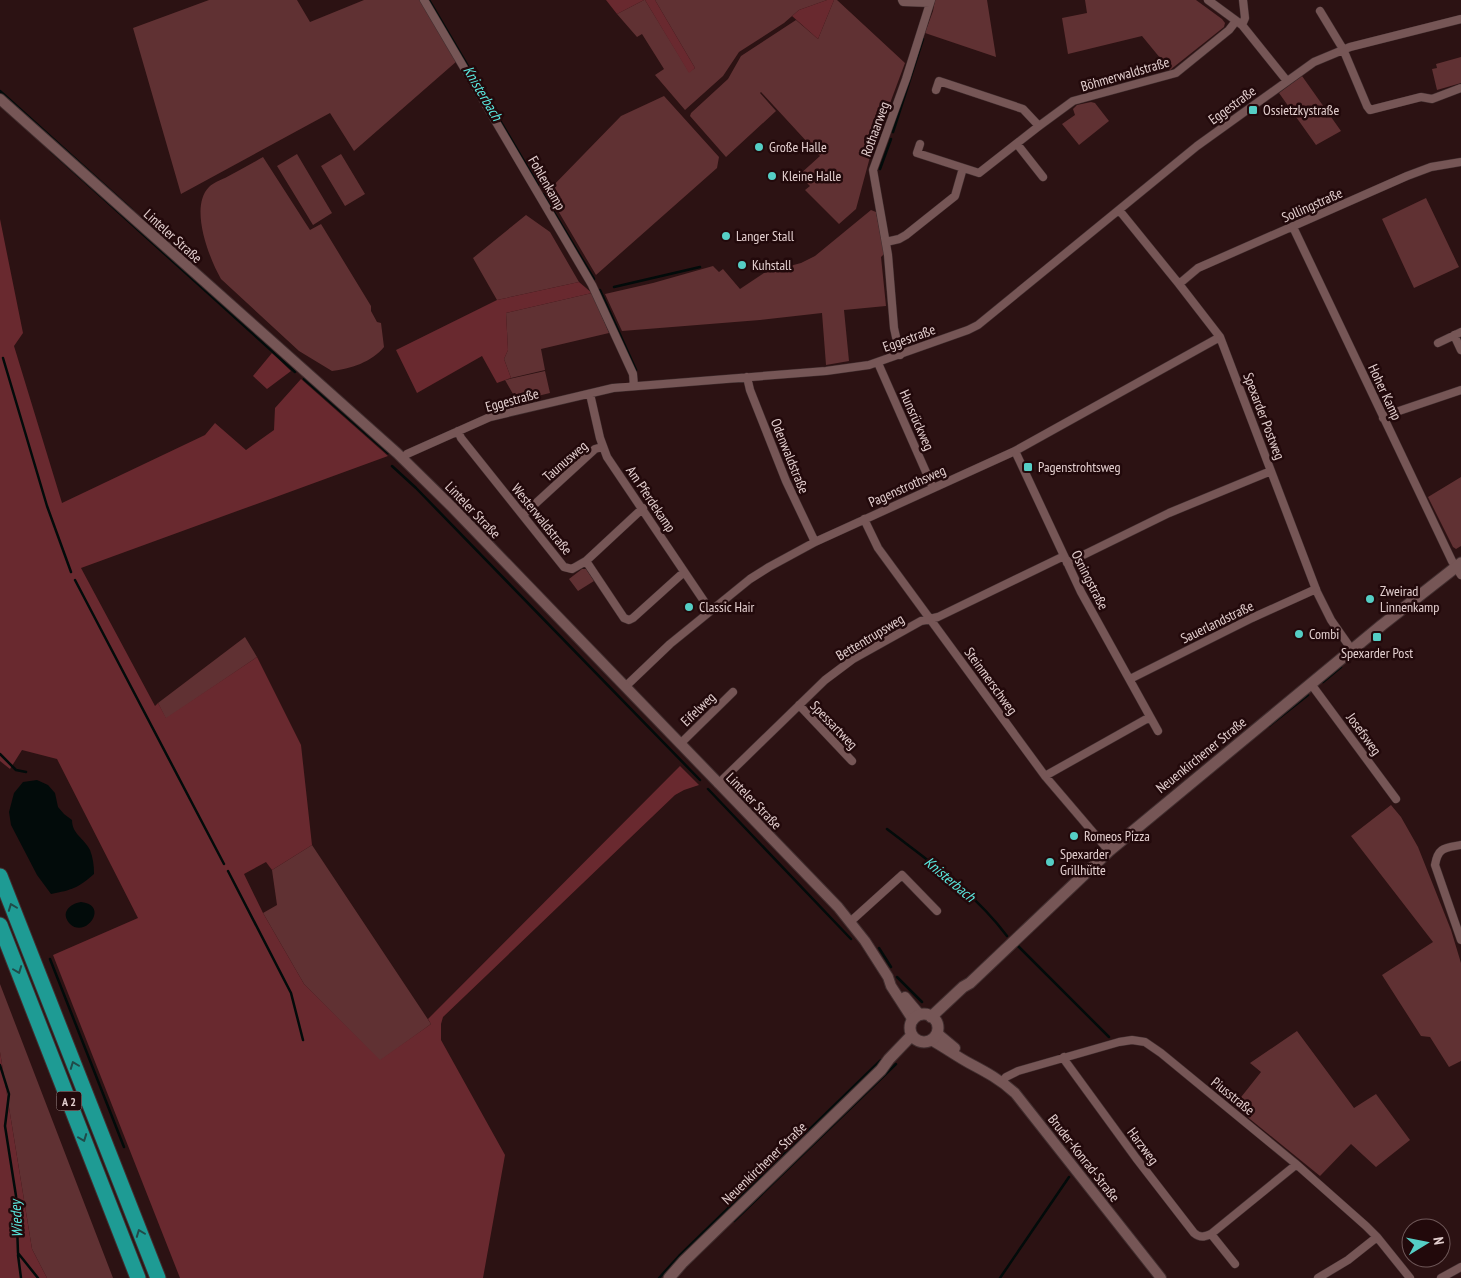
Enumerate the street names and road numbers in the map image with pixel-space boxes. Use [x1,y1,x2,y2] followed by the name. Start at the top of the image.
[1079,53,1172,95] street label: Böhmerwaldstraße
[1205,82,1260,128] street label: Eggestraße
[857,99,893,159] street label: Rothaarweg
[524,153,570,213] street label: Fohlenkamp
[1279,184,1345,226] street label: Sollingstraße
[140,205,206,267] street label: Linteler Straße
[880,320,938,356] street label: Eggestraße
[1364,361,1406,423] street label: Hoher Kamp
[1239,370,1289,462] street label: Spexarder Postweg
[483,384,541,416] street label: Eggestraße
[896,387,938,453] street label: Hunsrückweg
[767,416,813,496] street label: Odenwaldstraße
[539,437,591,485] street label: Taunusweg
[866,461,948,511] street label: Pagenstrothsweg
[622,462,680,536] street label: Am Pferdekamp
[441,478,505,542] street label: Linteler Straße
[508,480,576,558] street label: Westerwaldstraße
[1067,547,1113,613] street label: Osningstraße
[1178,597,1257,647] street label: Sauerlandstraße
[833,610,907,664] street label: Bettentrupsweg
[960,644,1022,718] street label: Steinmerschweg
[677,688,719,730] street label: Eifelweg
[806,697,862,753] street label: Spessartweg
[1342,708,1385,759] street label: Josefsweg
[1152,713,1250,797] street label: Neuenkirchener Straße
[722,769,786,833] street label: Linteler Straße
[1208,1073,1259,1119] street label: Piusstraße
[56,1092,82,1110] road number: A 2
[1044,1111,1124,1206] street label: Bruder-Konrad-Straße
[718,1118,810,1208] street label: Neuenkirchener Straße
[1123,1124,1163,1168] street label: Harzweg

